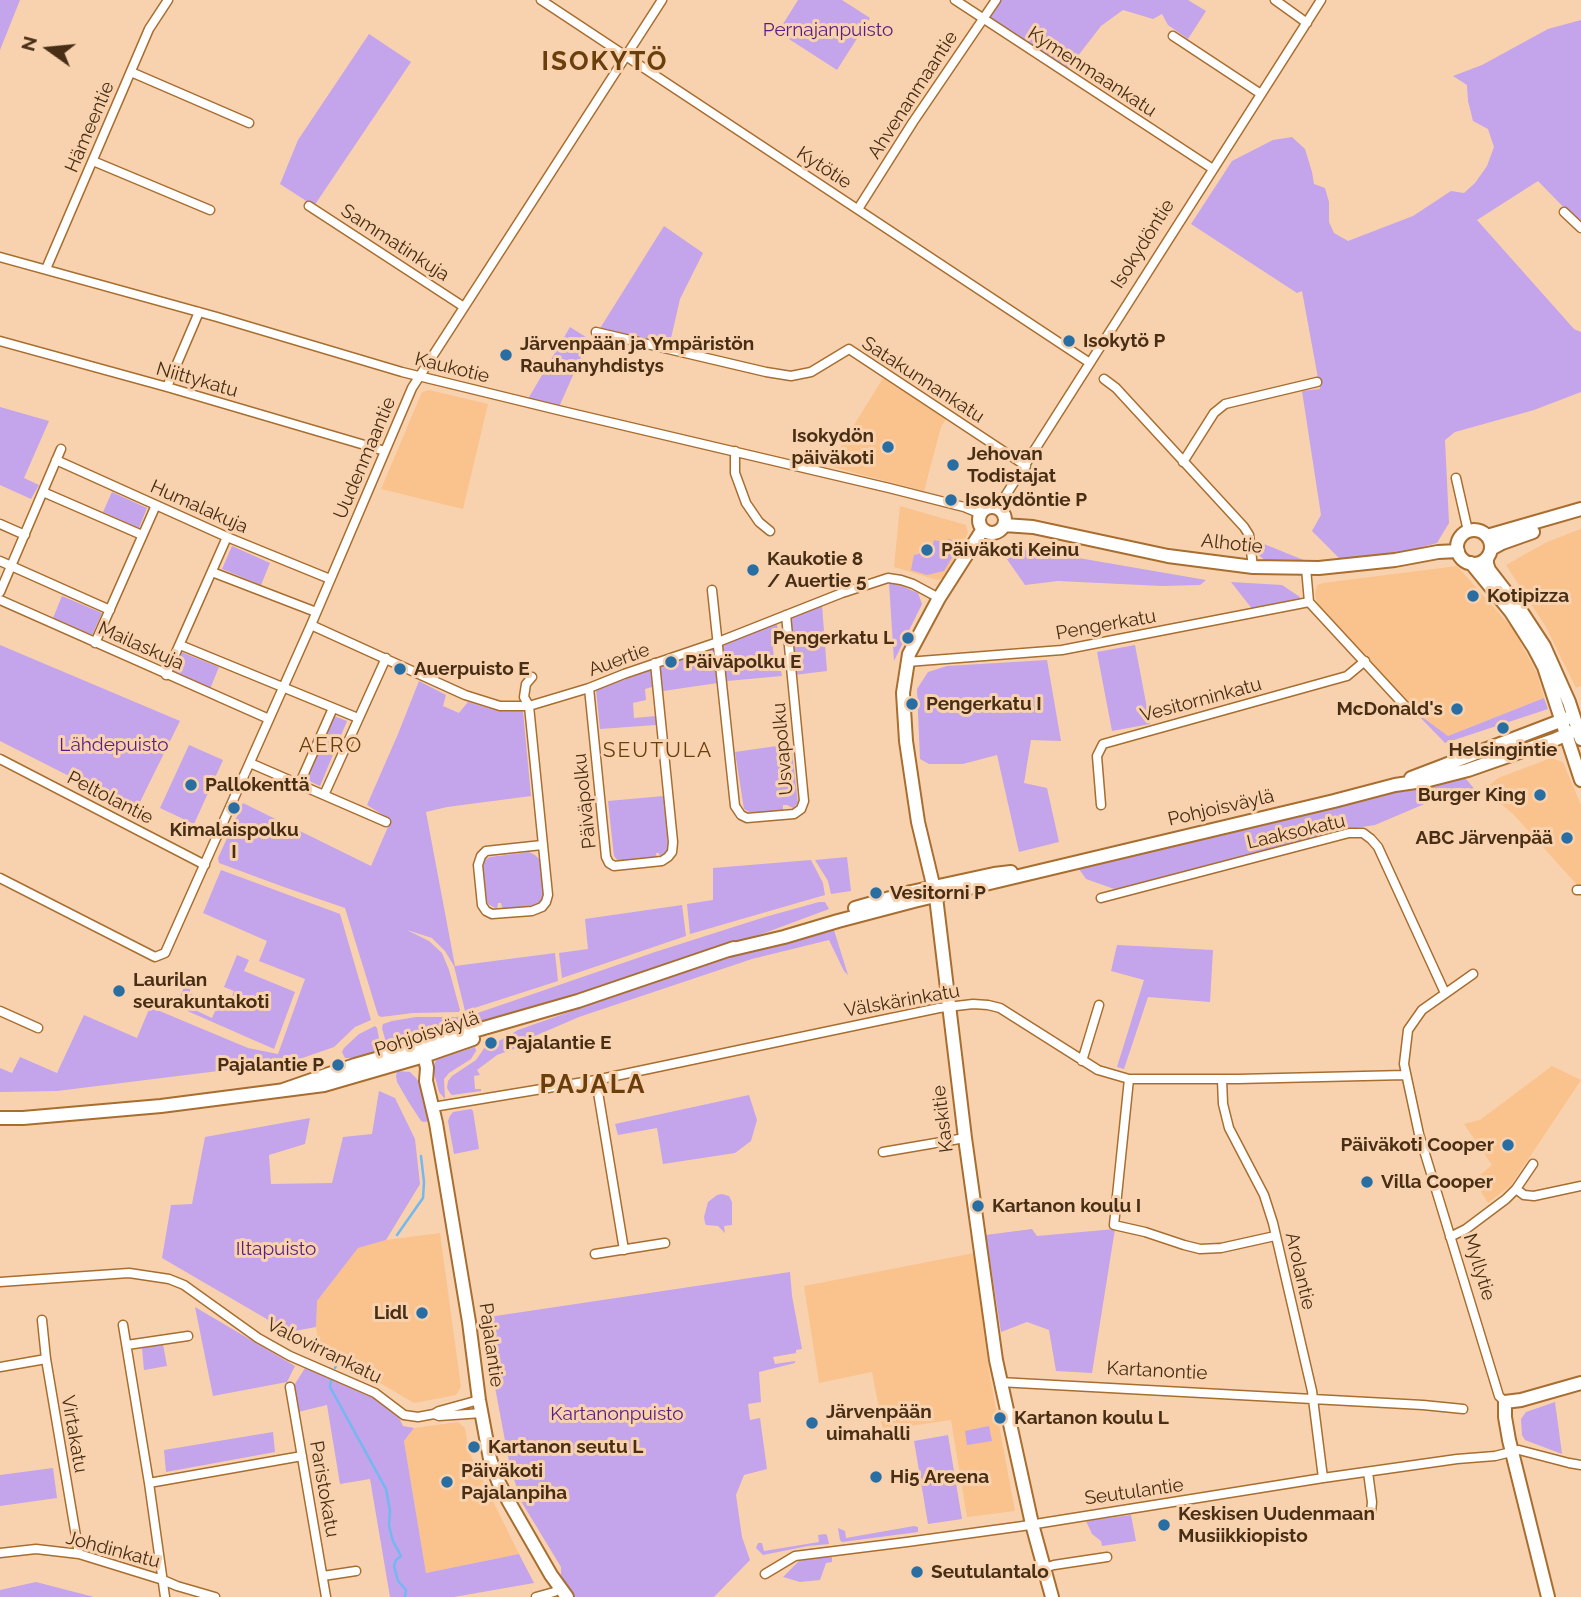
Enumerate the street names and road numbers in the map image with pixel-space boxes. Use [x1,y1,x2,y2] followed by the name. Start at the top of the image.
[1023,22,1161,122] street label: Kymenmaankatu
[863,27,963,163] street label: Ahvenanmaantie
[61,78,119,176] street label: Hämeentie
[792,142,856,194] street label: Kytötie
[1107,195,1179,293] street label: Isokydöntie
[337,199,453,287] street label: Sammatinkuja
[857,332,989,428] street label: Satakunnankatu
[412,348,492,388] street label: Kaukotie
[154,357,240,403] street label: Niittykatu
[329,394,401,522] street label: Uudenmaantie
[147,475,251,539] street label: Humalakuja
[1200,529,1264,559] street label: Alhotie
[1054,605,1158,645] street label: Pengerkatu
[94,617,188,675] street label: Mailaskuja
[585,638,653,682] street label: Auertie
[1138,673,1264,727] street label: Vesitorninkatu
[768,702,798,796] street label: Usvapolku
[569,752,601,850] street label: Päiväpolku
[63,767,157,829] street label: Peltolantie
[1166,785,1276,831] street label: Pohjoisväylä
[1245,810,1347,854] street label: Laaksokatu
[842,980,962,1022] street label: Välskärinkatu
[372,1006,482,1062] street label: Pohjoisväylä
[928,1084,958,1154] street label: Kaskitie
[1280,1230,1320,1312] street label: Arolantie
[1458,1231,1500,1303] street label: Myllytie
[474,1301,508,1389] street label: Pajalantie
[263,1313,385,1389] street label: Valovirrankatu
[1106,1357,1208,1385] street label: Kartanontie
[56,1393,92,1475] street label: Virtakatu
[304,1439,344,1539] street label: Paristokatu
[1083,1474,1185,1510] street label: Seutulantie
[64,1527,162,1573] street label: Johdinkatu

